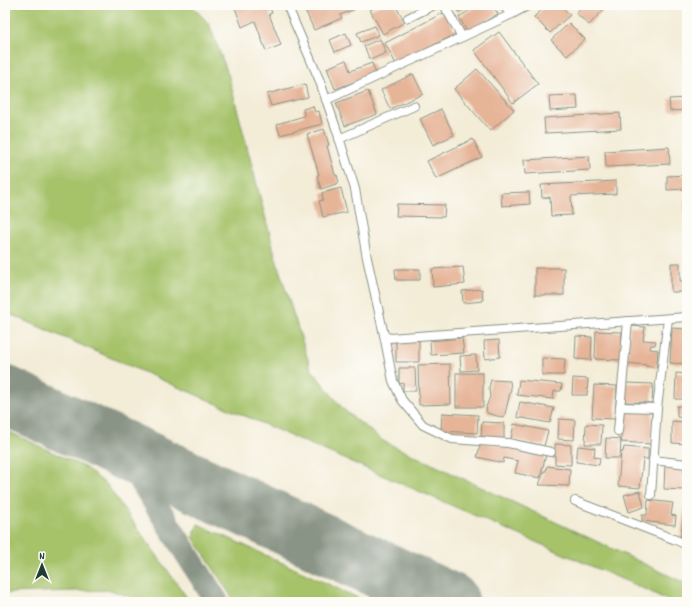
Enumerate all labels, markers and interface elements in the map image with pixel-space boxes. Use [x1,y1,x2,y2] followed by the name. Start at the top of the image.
[22,545,62,585] north arrow
[39,549,45,565] text: N

